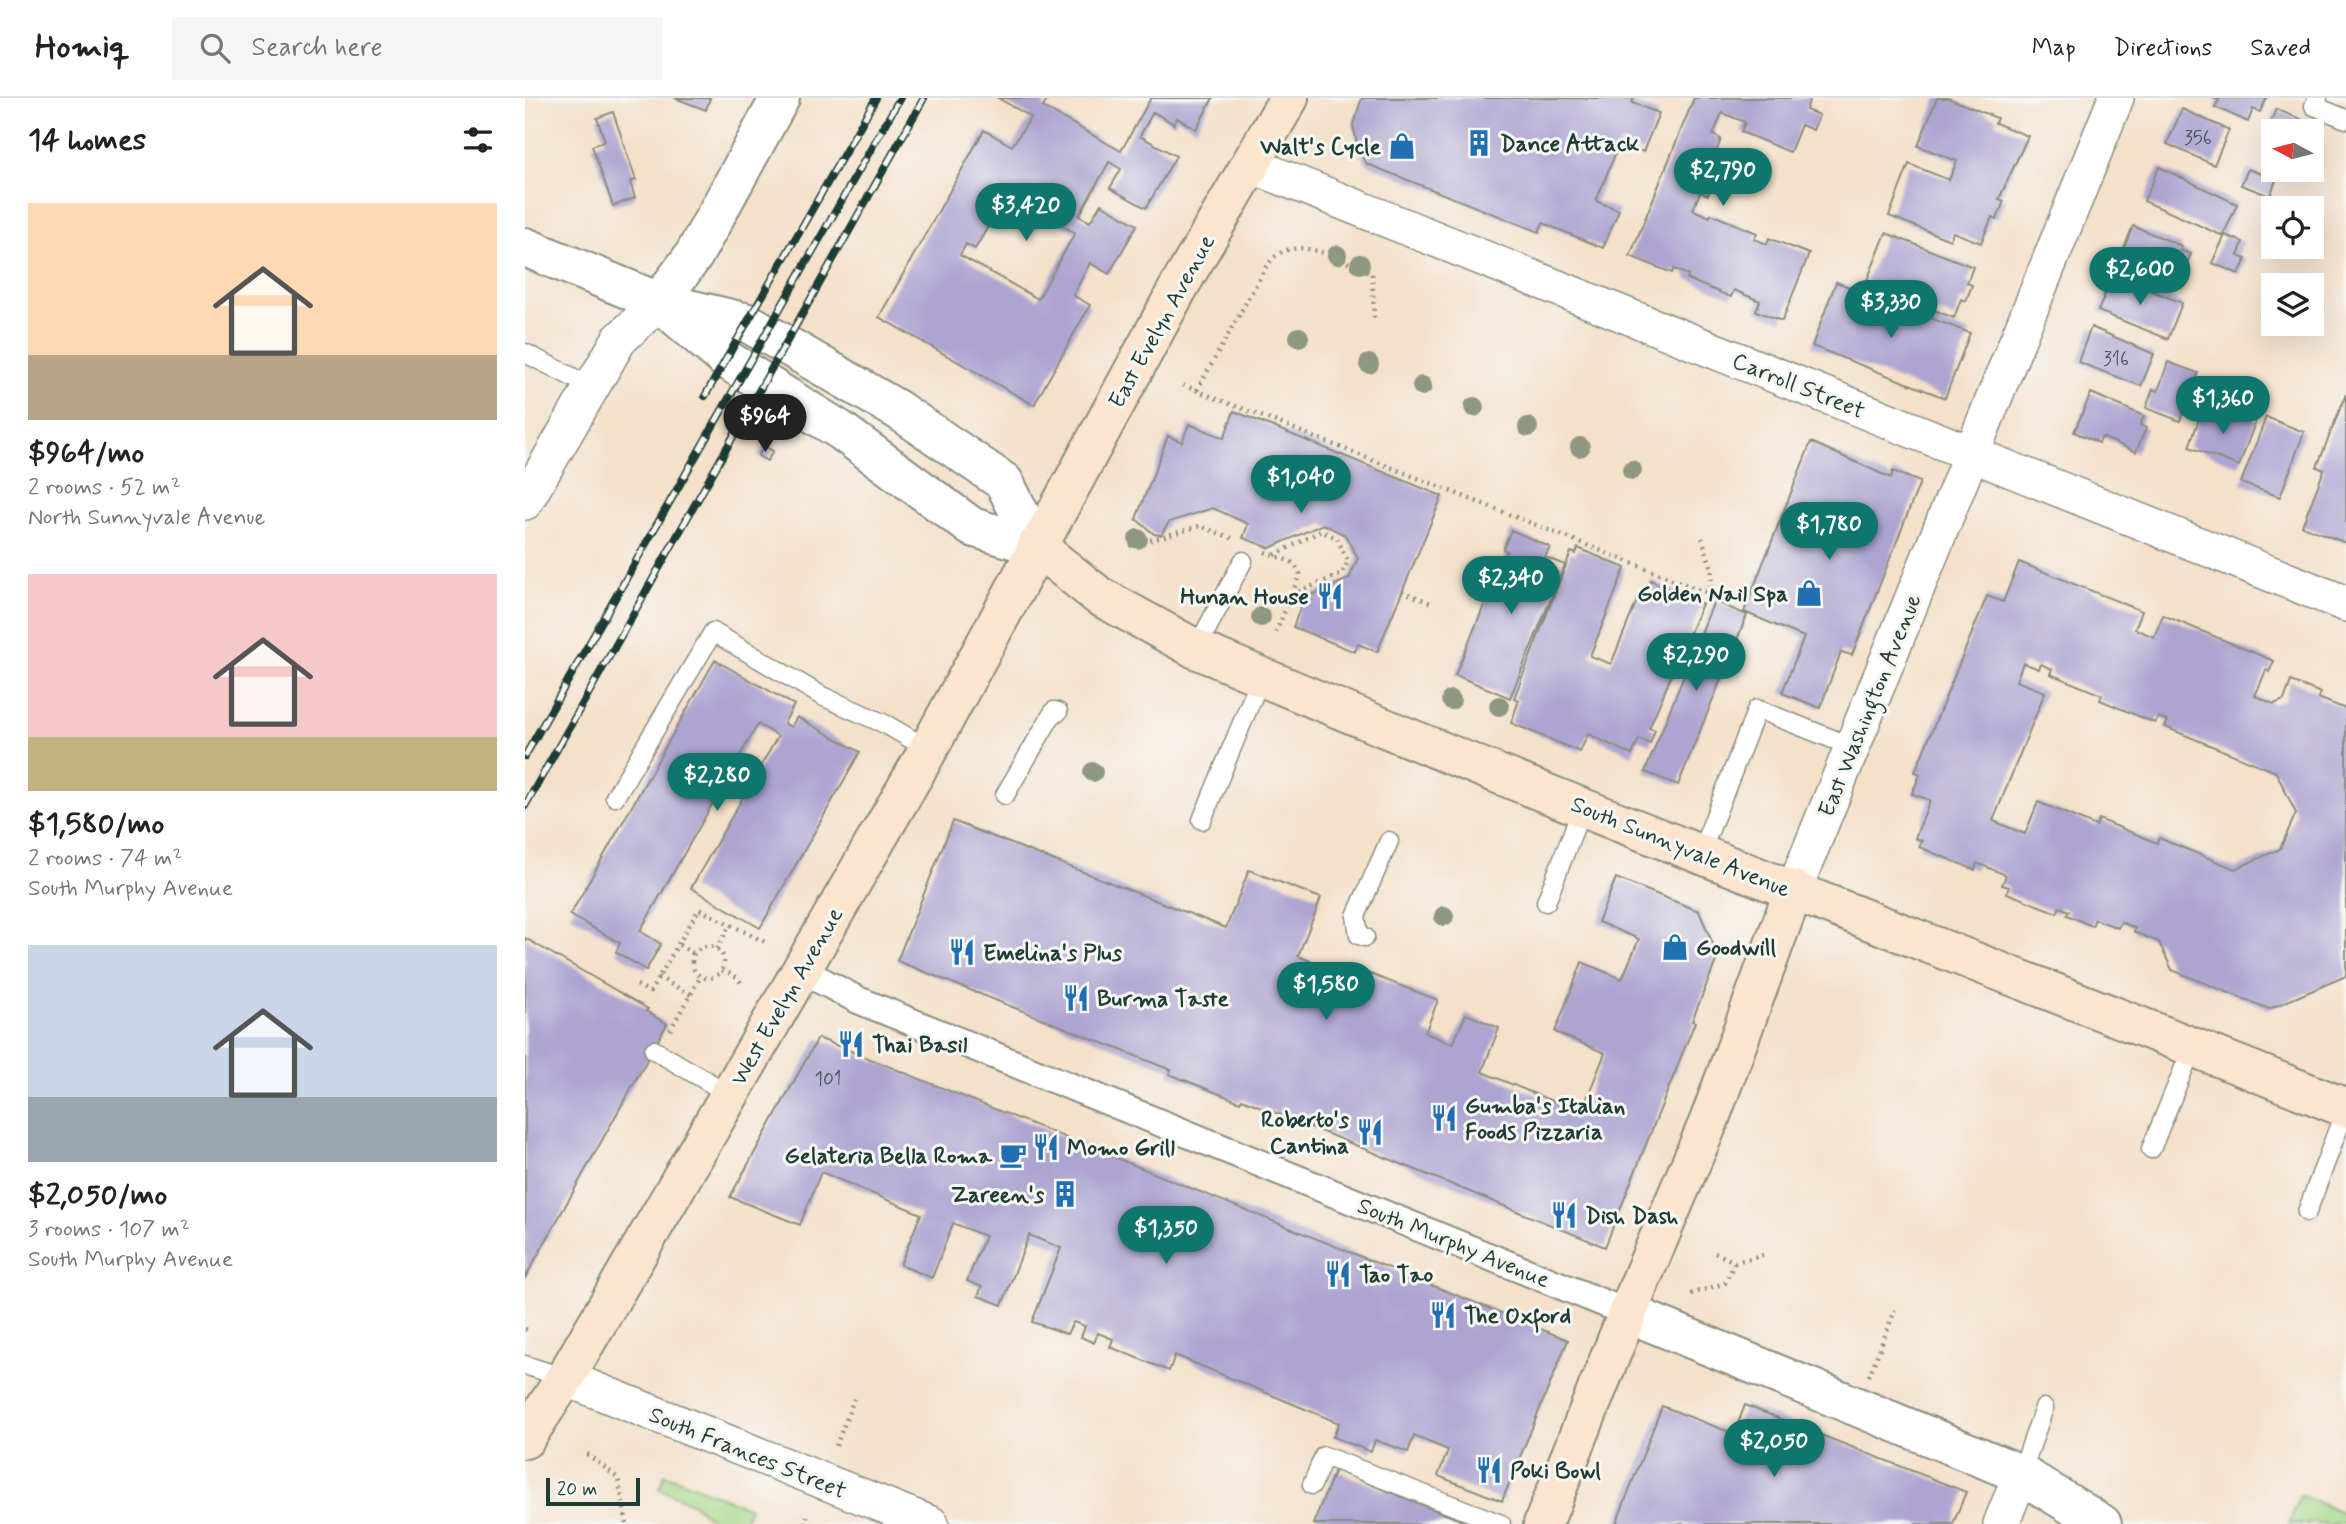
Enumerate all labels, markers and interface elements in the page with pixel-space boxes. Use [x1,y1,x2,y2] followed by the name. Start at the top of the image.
[172,17,662,80] search box
[35,26,130,70] text: Homiq
[196,29,234,67] icon: search
[252,31,382,65] text: Search here
[2032,33,2076,64] text: Map
[2114,33,2212,64] text: Directions
[2250,33,2311,64] text: Saved
[2261,119,2324,182] north arrow
[2261,119,2324,336] map controls
[28,121,146,160] text: 14 homes
[459,121,497,159] icon: filters
[2184,126,2212,151] house number: 356
[1464,128,1494,158] building icon: Dance Attack
[1500,130,1639,160] place label: Dance Attack
[1387,131,1417,161] shop icon: Walt's Cycle
[1259,133,1382,163] place label: Walt's Cycle
[1666,148,1780,208] pin: $2,790
[1690,156,1756,186] text: $2,790
[969,184,1083,243] pin: $3,420
[991,191,1061,221] text: $3,420
[2261,196,2324,259] button: locate
[1103,230,1223,414] street label: East Evelyn Avenue
[200,248,326,374] icon: home
[2083,248,2197,307] pin: $2,600
[2105,255,2175,285] text: $2,600
[2261,273,2324,336] button: layers
[1834,280,1948,340] pin: $3,330
[1861,288,1921,318] text: $3,330
[1727,347,1869,427] street label: Carroll Street
[2103,347,2129,372] house number: 316
[2166,376,2280,436] pin: $1,360
[2192,384,2254,414] text: $1,360
[724,394,806,454] pin: $964
[739,402,791,432] text: $964
[28,434,144,473] text: $964/mo
[1244,456,1358,515] pin: $1,040
[1267,463,1335,493] text: $1,040
[28,473,181,503] text: 2 rooms · 52 m²
[28,503,265,533] text: North Sunnyvale Avenue
[1772,503,1886,562] pin: $1,780
[1796,510,1862,540] text: $1,780
[1454,556,1568,616] pin: $2,340
[1478,564,1544,594] text: $2,340
[1794,578,1824,608] shop icon: Golden Nail Spa
[1637,580,1788,610] place label: Golden Nail Spa
[1315,581,1345,611] restaurant icon: Hunan House
[1180,583,1309,613] place label: Hunan House
[1812,590,1931,822] street label: East Washington Avenue
[200,619,326,745] icon: home
[1639,634,1753,693] pin: $2,290
[1663,641,1729,671] text: $2,290
[660,754,774,813] pin: $2,280
[683,761,751,791] text: $2,280
[1566,790,1795,906] street label: South Sunnyvale Avenue
[28,805,164,844] text: $1,580/mo
[28,844,183,874] text: 2 rooms · 74 m²
[28,874,233,904] text: South Murphy Avenue
[725,902,851,1092] street label: West Evelyn Avenue
[1660,932,1690,962] shop icon: Goodwill
[1696,934,1776,964] place label: Goodwill
[947,937,977,967] restaurant icon: Emelina's Plus
[983,939,1123,969] place label: Emelina's Plus
[1269,962,1383,1022] pin: $1,580
[1293,970,1359,1000] text: $1,580
[1061,983,1091,1013] restaurant icon: Burma Taste
[1097,985,1230,1015] place label: Burma Taste
[200,990,326,1116] icon: home
[836,1029,866,1059] restaurant icon: Thai Basil
[872,1031,968,1061] place label: Thai Basil
[815,1067,841,1092] house number: 101
[1465,1092,1625,1148] place label: Gumba's Italian Foods Pizzaria
[1429,1103,1459,1133] restaurant icon: Gumba's Italian Foods Pizzaria
[1261,1106,1350,1162] place label: Roberto's Cantina
[1355,1117,1385,1147] restaurant icon: Roberto's Cantina
[1031,1132,1061,1162] restaurant icon: Momo Grill
[1067,1134,1175,1164] place label: Momo Grill
[998,1140,1028,1170] cafe icon: Gelateria Bella Roma
[785,1142,993,1172] place label: Gelateria Bella Roma
[28,1176,167,1215] text: $2,050/mo
[1050,1179,1080,1209] building icon: Zareen's
[951,1181,1045,1211] place label: Zareen's
[1353,1192,1554,1296] street label: South Murphy Avenue
[1549,1200,1579,1230] restaurant icon: Dish Dash
[1585,1202,1678,1232] place label: Dish Dash
[1109,1206,1223,1266] pin: $1,350
[1134,1214,1198,1244] text: $1,350
[28,1215,190,1245] text: 3 rooms · 107 m²
[28,1245,233,1275] text: South Murphy Avenue
[1323,1259,1353,1289] restaurant icon: Tao Tao
[1359,1261,1434,1291] place label: Tao Tao
[1428,1300,1458,1330] restaurant icon: The Oxford
[1464,1302,1571,1333] place label: The Oxford
[644,1401,851,1507] street label: South Frances Street
[1717,1420,1831,1479] pin: $2,050
[1740,1427,1808,1457] text: $2,050
[1474,1455,1504,1485] restaurant icon: Poki Bowl
[1510,1457,1601,1487] place label: Poki Bowl
[546,1475,641,1507] scale bar
[557,1477,597,1502] text: 20 m

